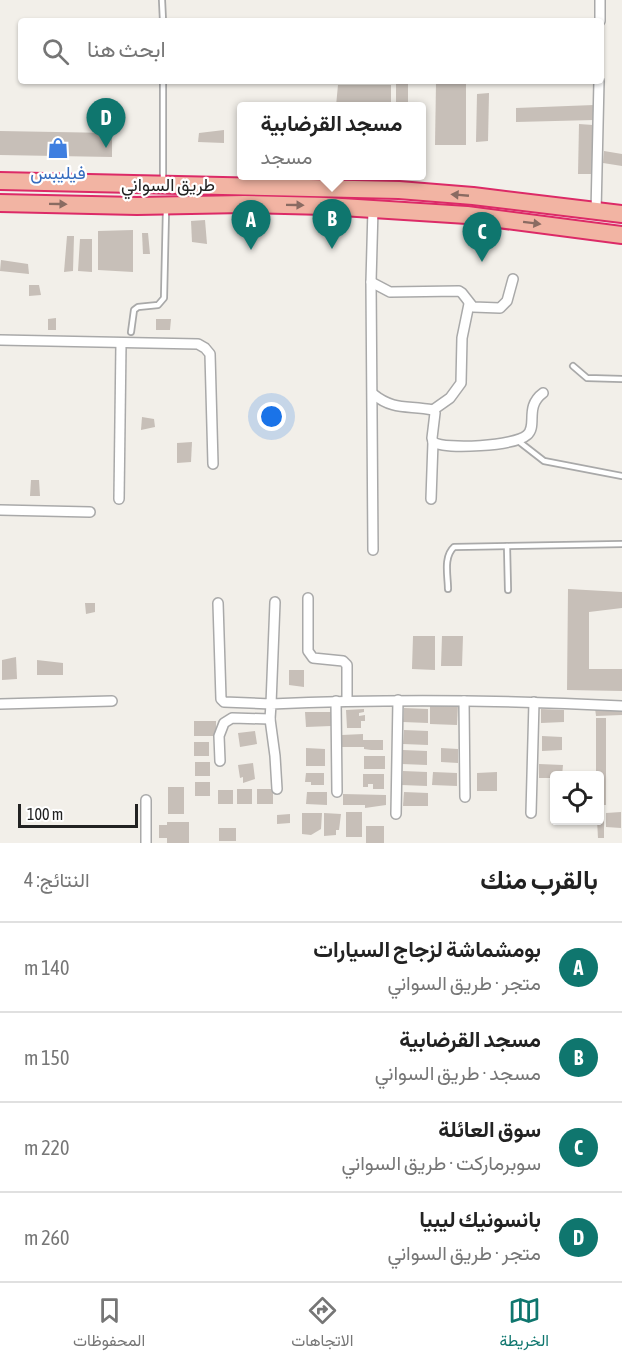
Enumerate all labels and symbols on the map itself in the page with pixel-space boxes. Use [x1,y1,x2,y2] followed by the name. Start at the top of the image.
[86,98,126,148] pin: D
[46,136,70,160] shop icon: فيليبس
[30,162,86,184] place label: فيليبس
[121,174,215,200] street label: طريق السواني
[450,190,469,200] one-way arrow
[49,200,68,209] one-way arrow
[232,200,270,250] pin: A
[312,200,352,249] pin: B
[286,201,305,210] one-way arrow
[462,212,502,262] pin: C
[522,219,541,228] one-way arrow
[257,402,286,431] your location
[18,801,138,828] scale bar

